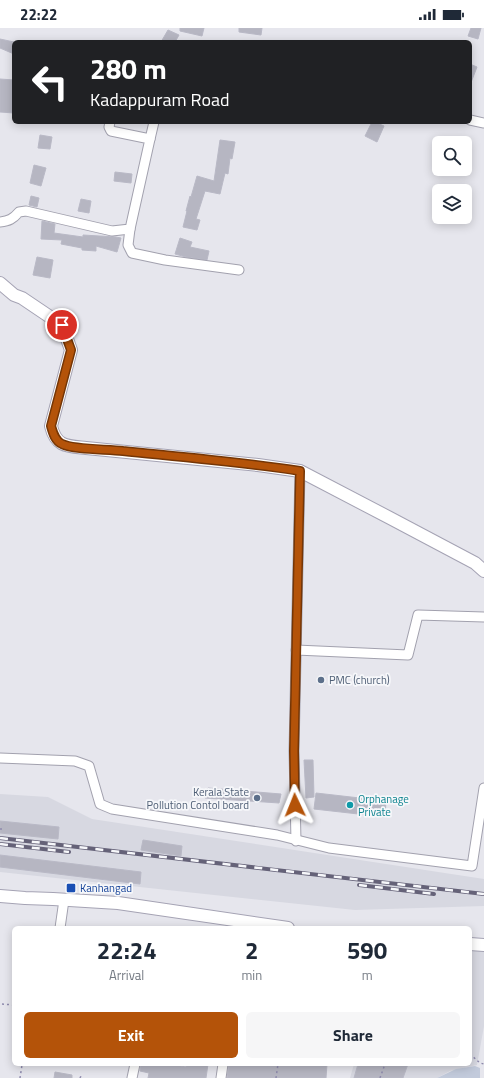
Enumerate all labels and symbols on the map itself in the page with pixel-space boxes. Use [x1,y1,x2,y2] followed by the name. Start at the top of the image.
[45,308,79,342] pin
[329,672,390,688] place label: PMC (church)
[316,675,326,685] marker: PMC (church)
[147,784,249,813] place label: Kerala State Pollution Contol board
[274,784,316,826] position arrow
[358,791,409,820] place label: Orphanage Private
[252,793,262,803] marker: Kerala State Pollution Contol board
[345,800,355,810] marker: Orphanage Private
[80,880,132,896] place label: Kanhangad
[65,882,77,894] marker: Kanhangad

